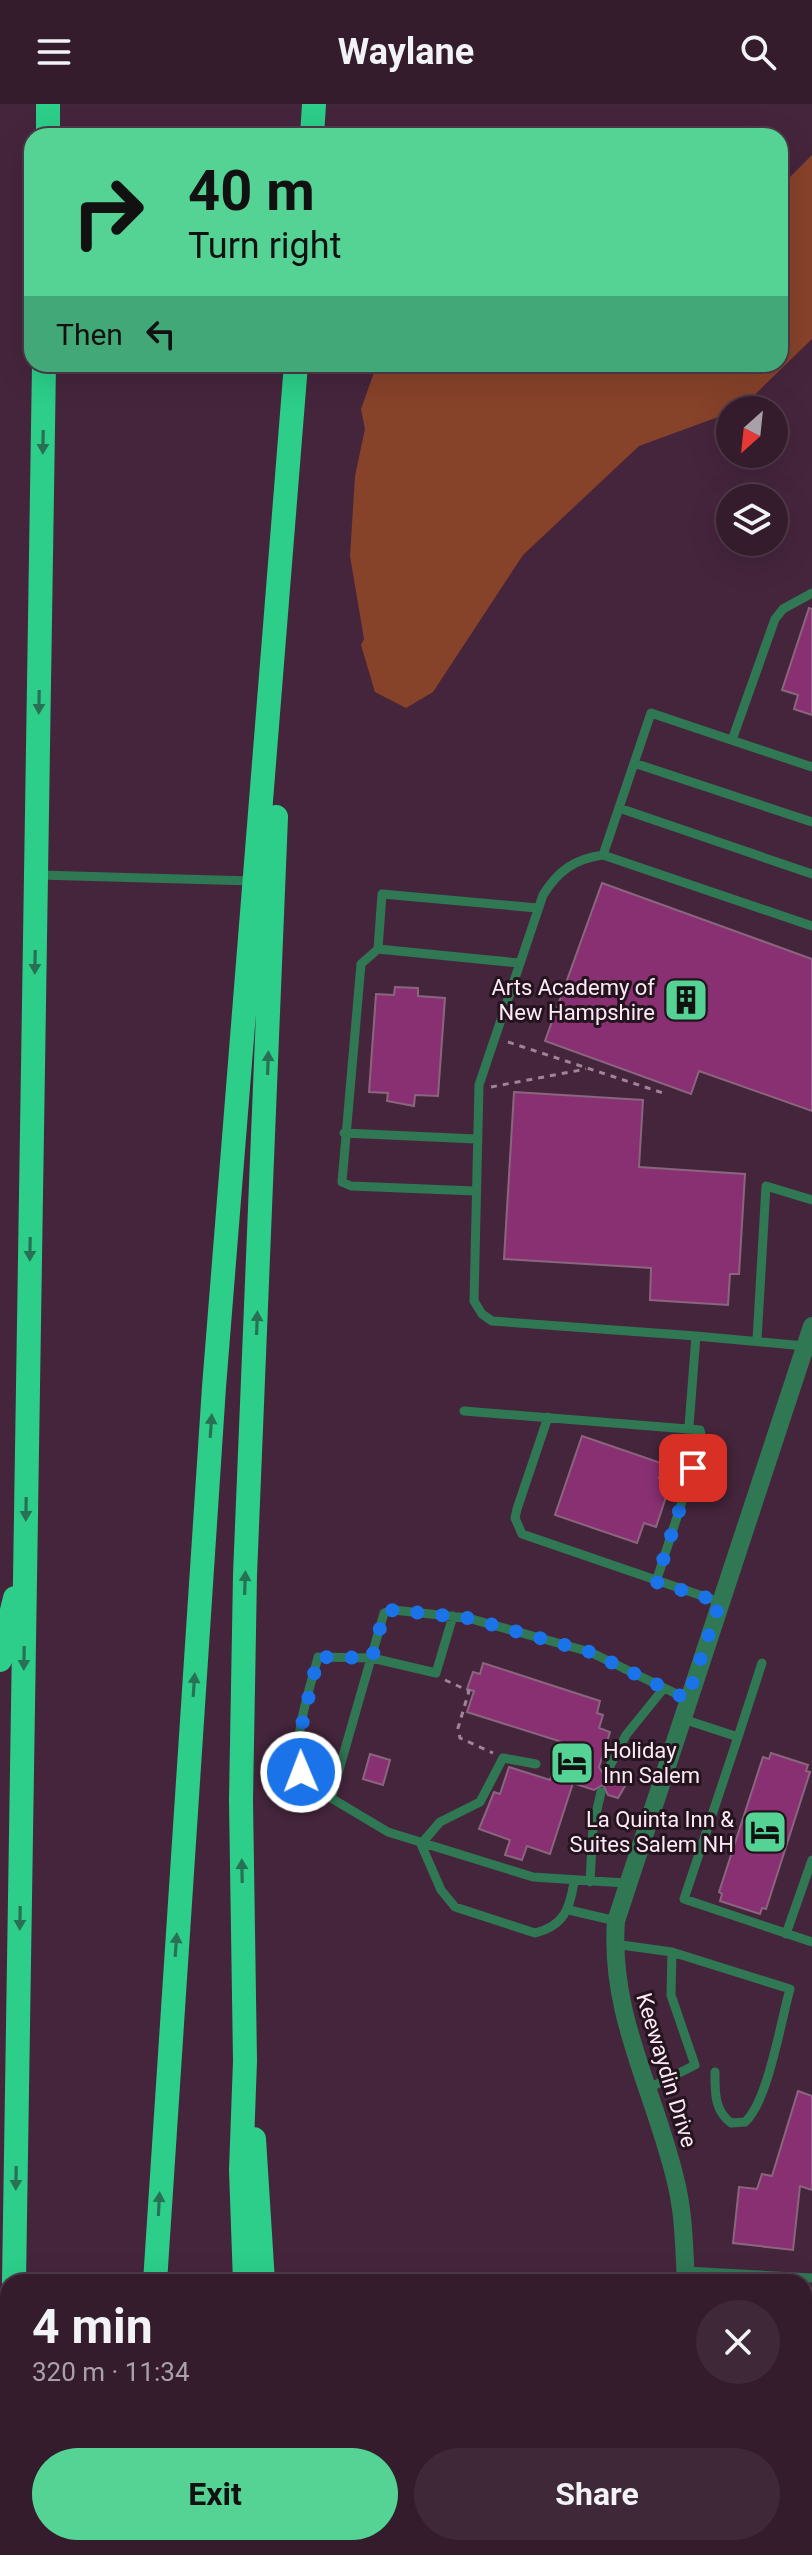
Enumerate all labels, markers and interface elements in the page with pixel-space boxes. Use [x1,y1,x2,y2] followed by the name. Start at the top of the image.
[32,30,76,74] icon: menu
[736,30,780,74] icon: search
[338,31,474,73] text: Waylane
[188,158,315,224] text: 40 m
[56,160,160,264] icon: right
[188,225,341,267] text: Turn right
[139,312,183,356] icon: left
[56,317,123,352] text: Then
[716,396,788,468] north arrow
[716,396,788,556] map controls
[37,430,49,455] one-way arrow
[716,484,788,556] button: layers
[33,690,45,715] one-way arrow
[29,950,41,975] one-way arrow
[491,975,655,1025] place label: Arts Academy of New Hampshire
[662,976,710,1024] building icon: Arts Academy of New Hampshire
[262,1050,275,1075] one-way arrow
[24,1237,37,1262] one-way arrow
[250,1310,263,1335] one-way arrow
[205,1413,218,1438] one-way arrow
[659,1434,727,1502] pin
[671,1446,715,1490] icon: arrive
[20,1497,33,1522] one-way arrow
[239,1570,252,1595] one-way arrow
[18,1646,30,1671] one-way arrow
[188,1672,201,1697] one-way arrow
[259,1730,343,1814] position arrow
[603,1738,700,1788] place label: Holiday Inn Salem
[548,1739,596,1787] hotel icon: Holiday Inn Salem
[570,1807,734,1857] place label: La Quinta Inn & Suites Salem NH
[741,1808,789,1856] hotel icon: La Quinta Inn & Suites Salem NH
[235,1858,248,1883] one-way arrow
[14,1906,26,1931] one-way arrow
[170,1932,183,1957] one-way arrow
[631,1990,702,2150] street label: Keewaydin Drive
[10,2166,22,2191] one-way arrow
[153,2191,166,2216] one-way arrow
[32,2298,153,2355] text: 4 min
[696,2300,780,2384] button: close
[32,2357,190,2387] text: 320 m · 11:34
[32,2448,398,2540] button: Exit
[414,2448,780,2540] button: Share

